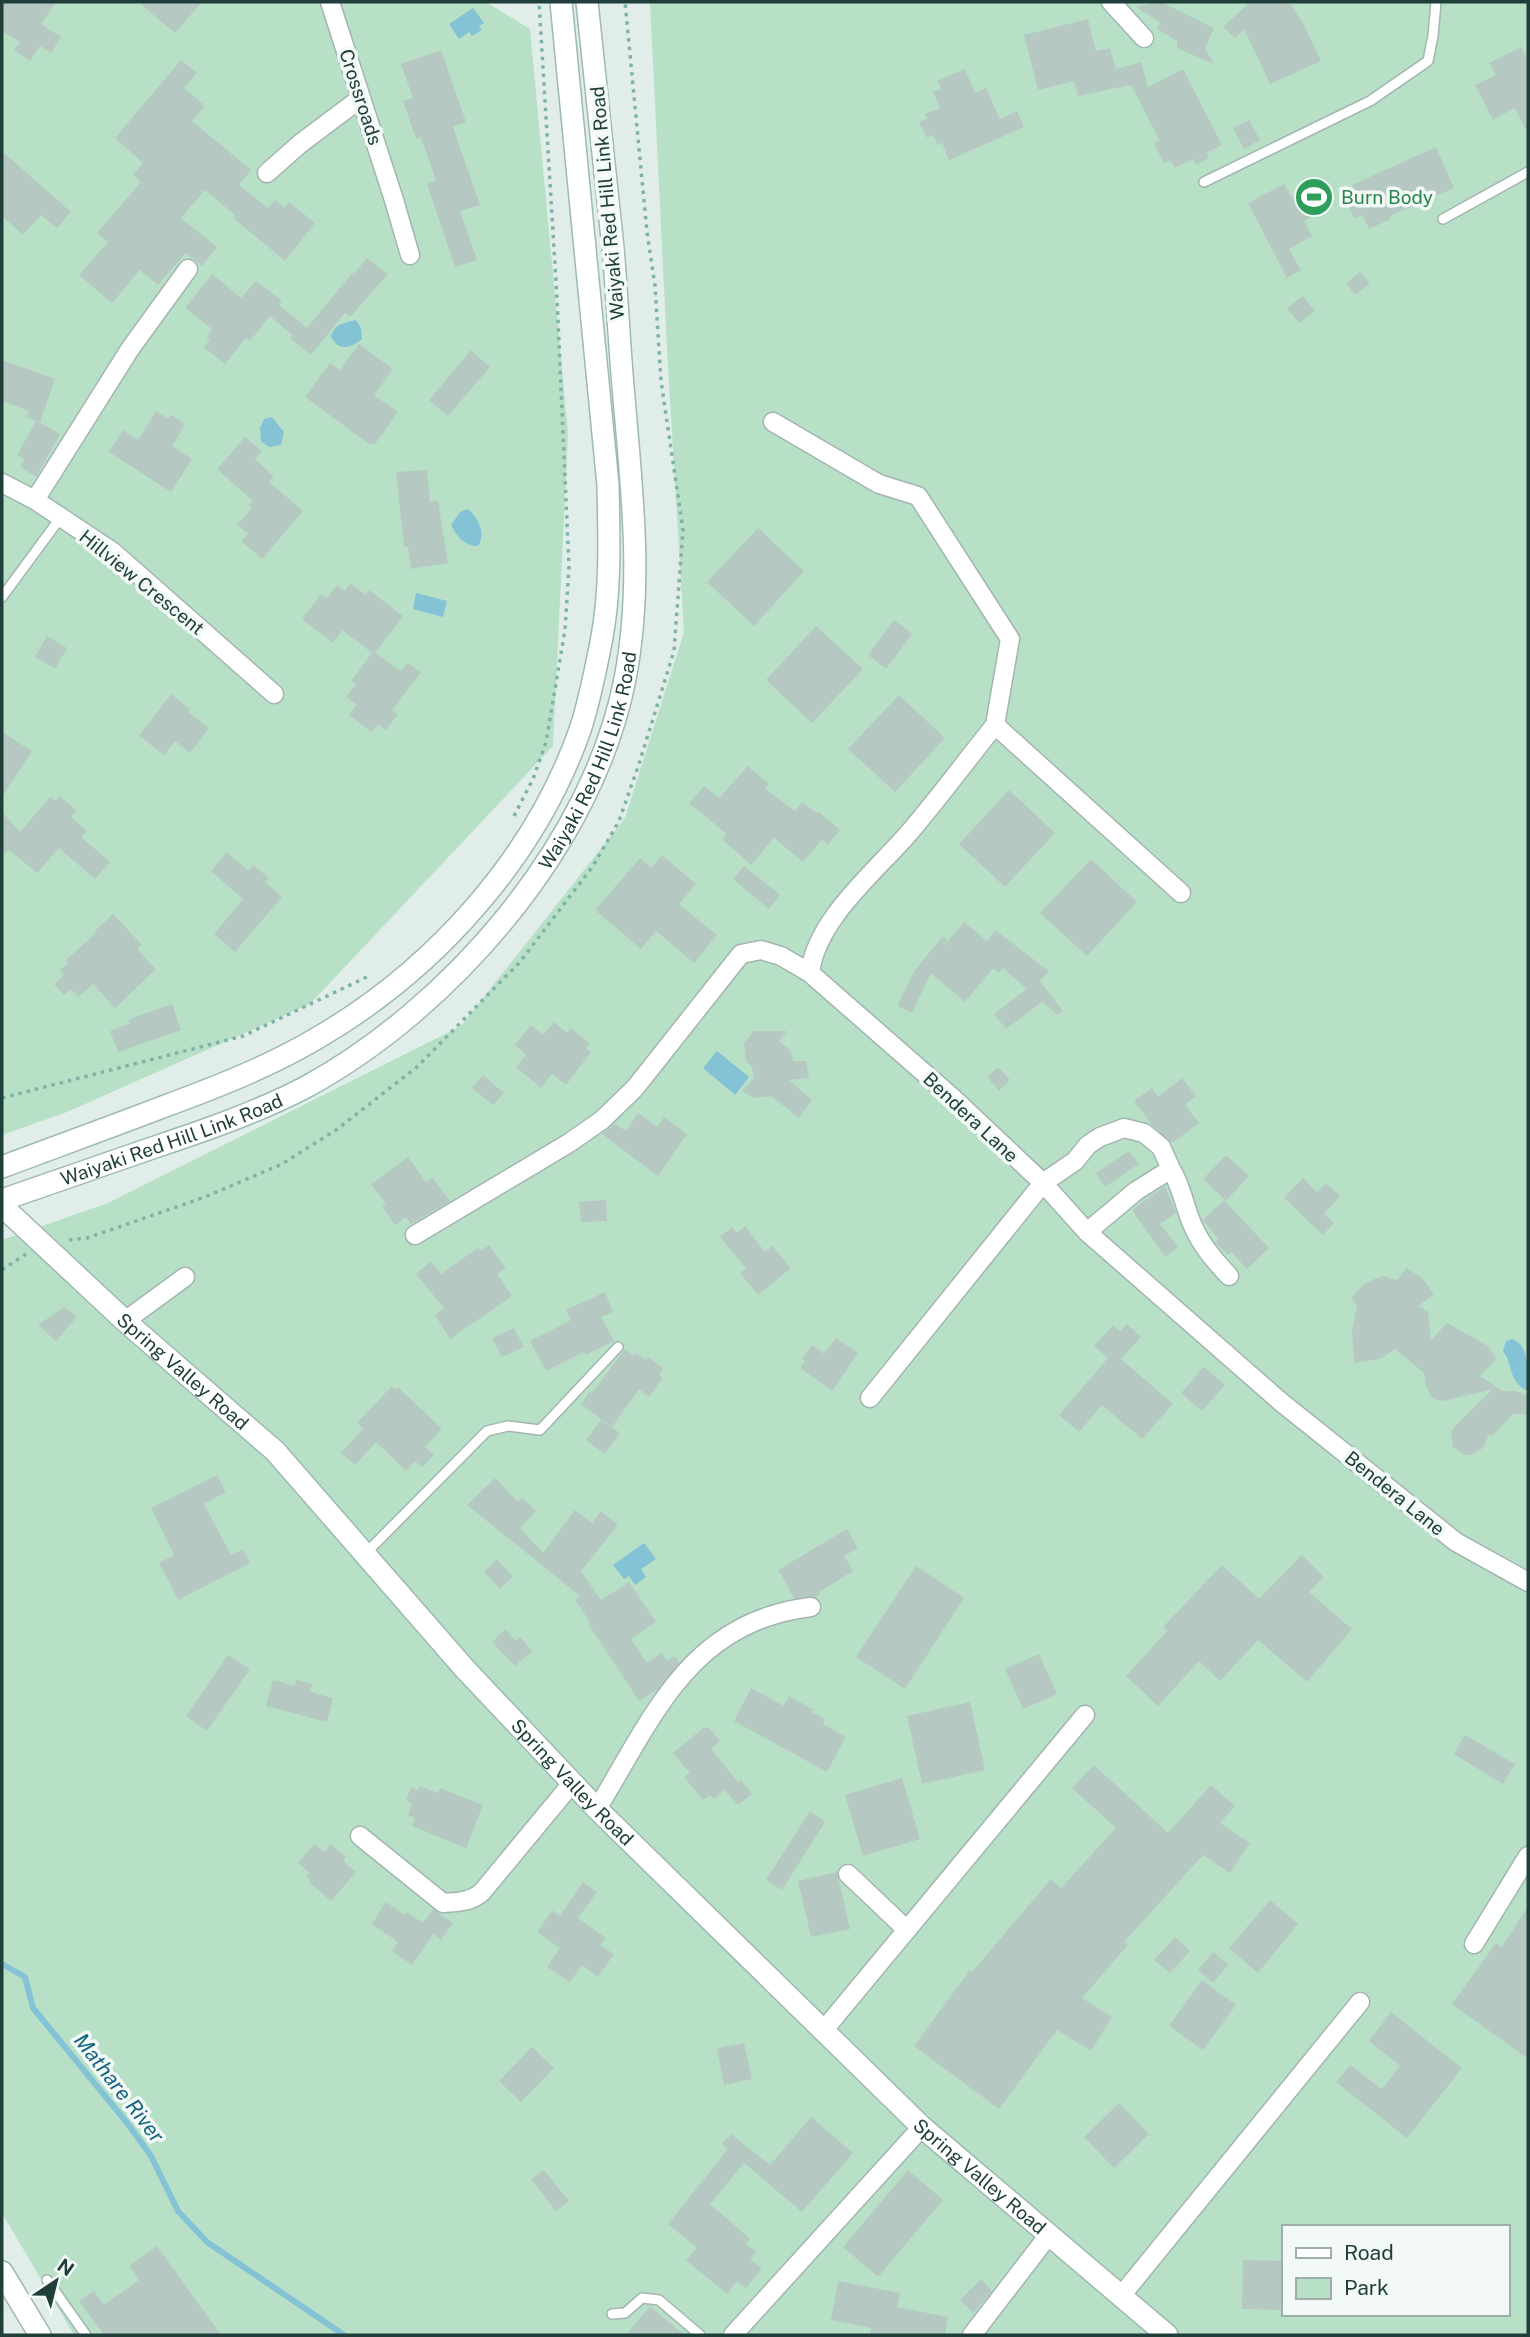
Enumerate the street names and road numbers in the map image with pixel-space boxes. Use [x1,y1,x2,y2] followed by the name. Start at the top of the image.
[335,46,387,148] street label: Crossroads
[586,85,628,321] street label: Waiyaki Red Hill Link Road
[75,525,209,639] street label: Hillview Crescent
[534,650,640,873] street label: Waiyaki Red Hill Link Road
[919,1067,1023,1167] street label: Bendera Lane
[58,1089,286,1190] street label: Waiyaki Red Hill Link Road
[112,1308,253,1434] street label: Spring Valley Road
[1341,1446,1449,1540] street label: Bendera Lane
[507,1714,638,1850] street label: Spring Valley Road
[909,2114,1051,2238] street label: Spring Valley Road

